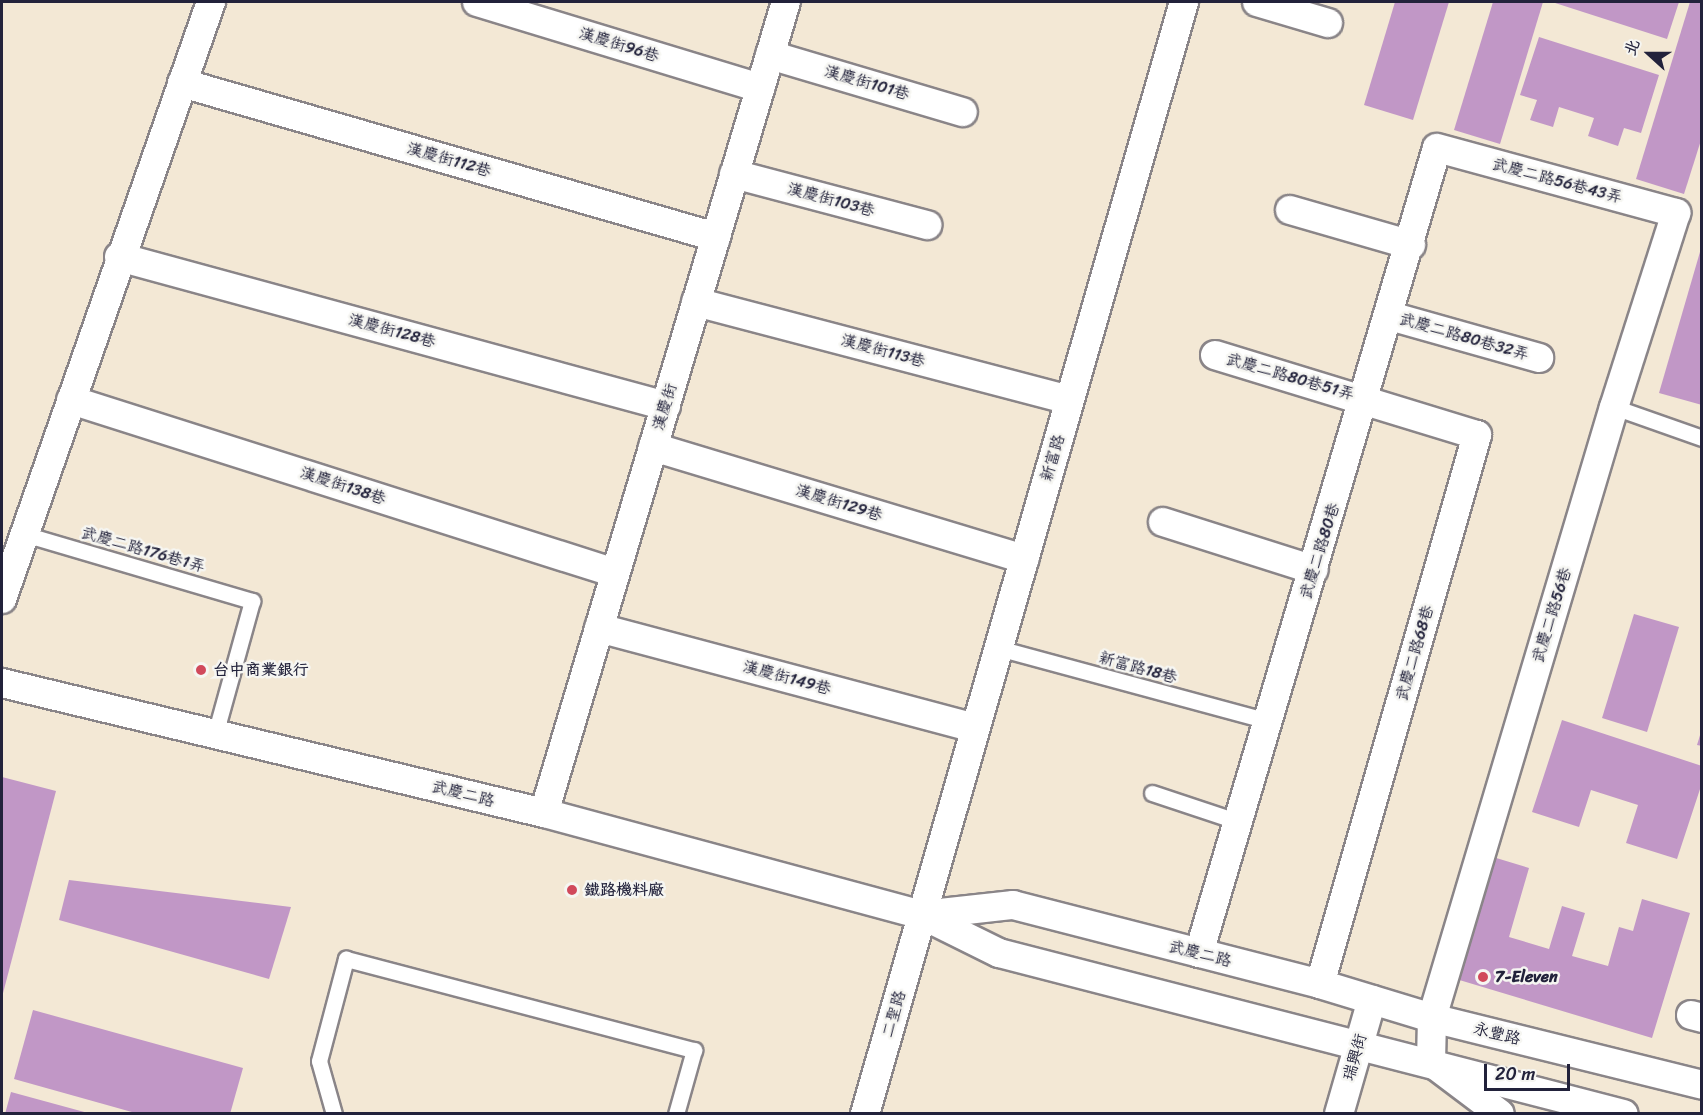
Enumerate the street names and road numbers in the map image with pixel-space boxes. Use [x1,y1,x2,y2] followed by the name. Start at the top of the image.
[577,24,661,66] street label: 漢慶街96巷
[822,62,912,104] street label: 漢慶街101巷
[405,139,493,181] street label: 漢慶街112巷
[1490,154,1624,208] street label: 武慶二路56巷43弄
[785,179,877,221] street label: 漢慶街103巷
[1397,309,1531,365] street label: 武慶二路80巷32弄
[346,310,438,352] street label: 漢慶街128巷
[839,331,927,371] street label: 漢慶街113巷
[1224,350,1356,404] street label: 武慶二路80巷51弄
[649,381,681,433] street label: 漢慶街
[1037,432,1069,484] street label: 新富路
[298,463,388,509] street label: 漢慶街138巷
[793,481,885,525] street label: 漢慶街129巷
[1296,500,1344,602] street label: 武慶二路80巷
[79,523,207,577] street label: 武慶二路176巷1弄
[1528,565,1576,665] street label: 武慶二路56巷
[1392,603,1438,703] street label: 武慶二路68巷
[1097,648,1179,688] street label: 新富路18巷
[741,657,833,699] street label: 漢慶街149巷
[430,777,496,811] street label: 武慶二路
[1167,937,1233,971] street label: 武慶二路
[878,988,910,1040] street label: 二聖路
[1471,1019,1523,1049] street label: 永豐路
[1339,1031,1371,1083] street label: 瑞興街

